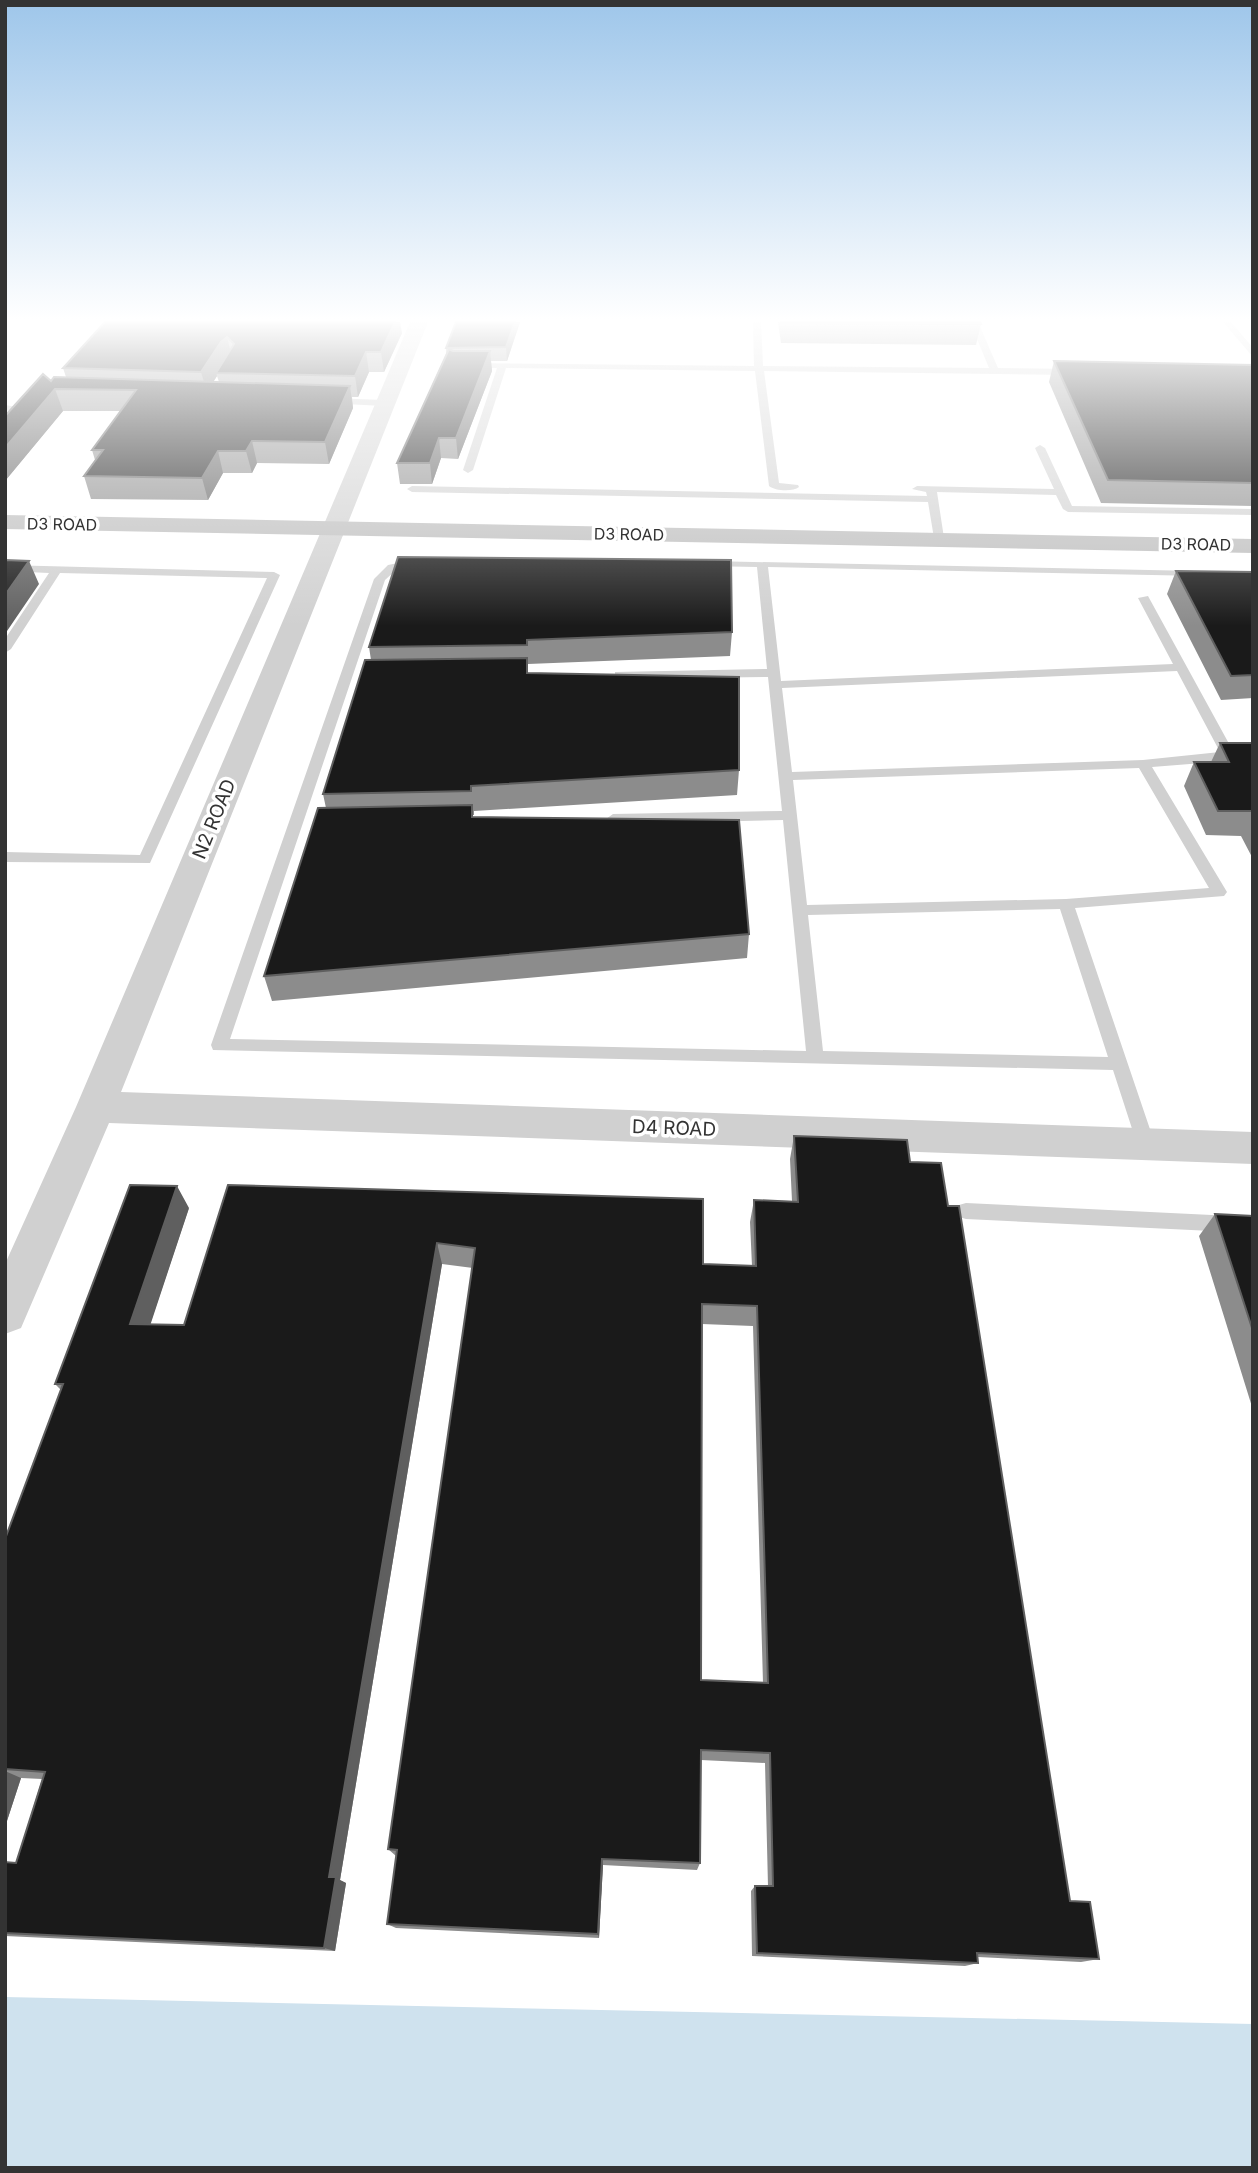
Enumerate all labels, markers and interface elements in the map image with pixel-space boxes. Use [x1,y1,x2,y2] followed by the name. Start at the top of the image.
[27,513,97,535] street label: D3 ROAD
[594,523,664,545] street label: D3 ROAD
[1161,533,1231,555] street label: D3 ROAD
[188,776,240,862] street label: N2 ROAD
[631,1115,717,1141] street label: D4 ROAD

